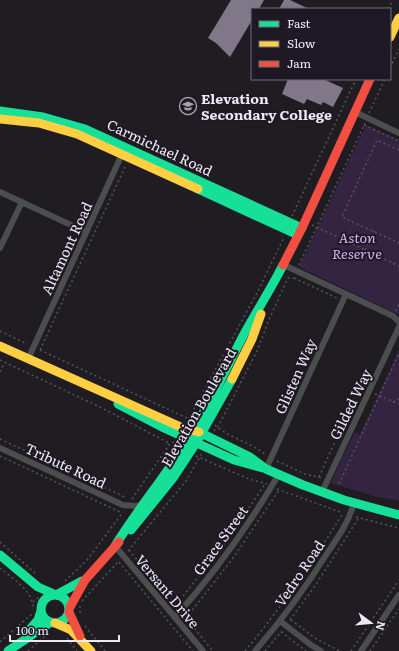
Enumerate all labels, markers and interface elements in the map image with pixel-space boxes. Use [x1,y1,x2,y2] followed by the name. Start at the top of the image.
[251,8,391,80] legend
[287,14,311,32] text: Fast
[287,34,316,52] text: Slow
[287,54,312,72] text: Jam
[201,88,332,124] place label: Elevation Secondary College
[178,96,198,116] school or university icon: Elevation Secondary College
[104,114,216,180] street label: Carmichael Road
[36,198,97,298] street label: Altamont Road
[332,227,382,263] park label: Aston Reserve
[269,334,321,417] street label: Glisten Way
[156,343,240,470] street label: Elevation Boulevard
[324,364,376,443] street label: Gilded Way
[22,437,110,493] street label: Tribute Road
[188,501,252,579] street label: Grace Street
[269,535,329,610] street label: Vedro Road
[131,550,205,632] street label: Versant Drive
[351,603,391,643] north arrow
[10,617,119,643] scale bar
[373,619,391,633] text: N
[16,621,49,639] text: 100 m

